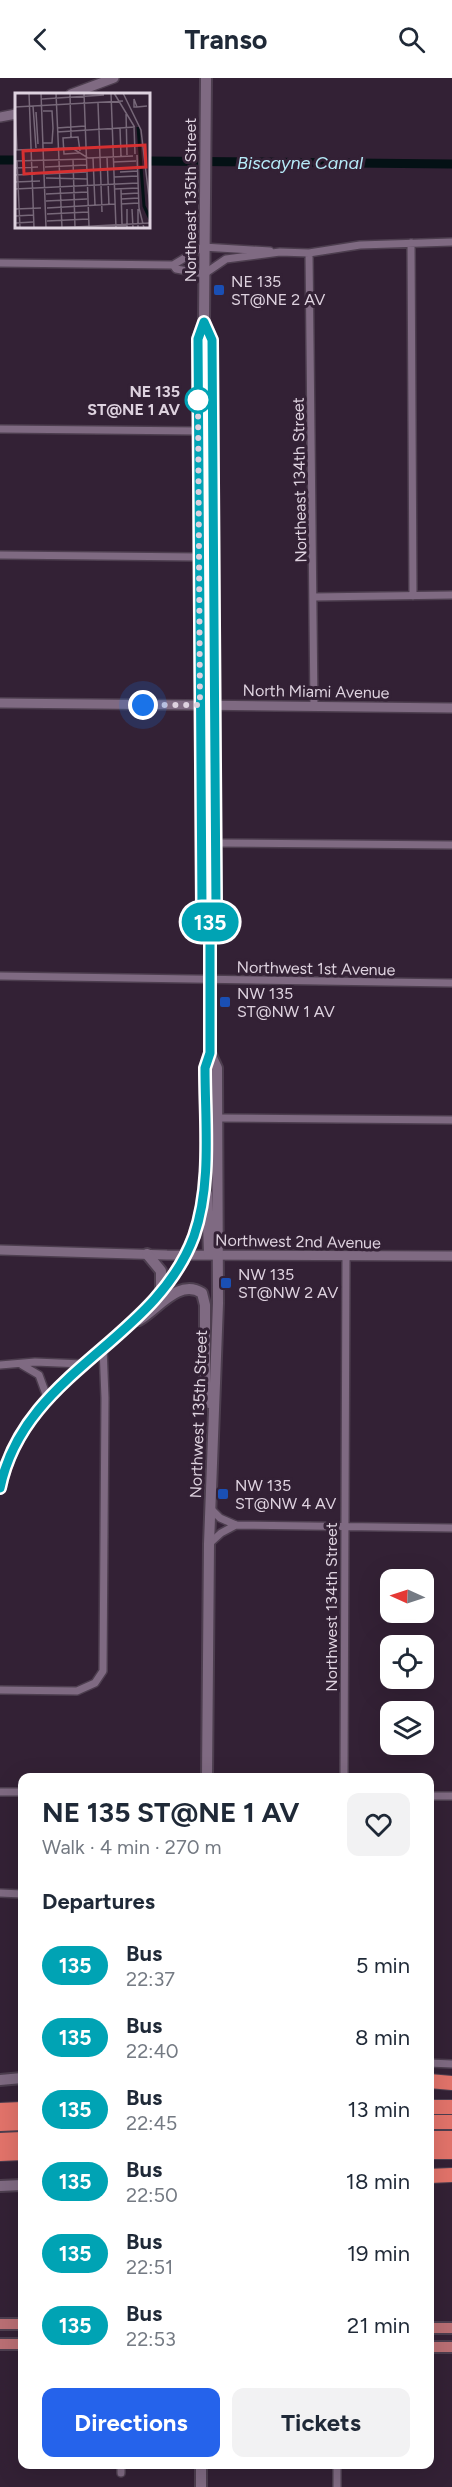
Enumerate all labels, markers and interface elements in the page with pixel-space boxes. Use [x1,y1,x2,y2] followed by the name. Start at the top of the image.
[24,23,57,56] icon: back
[185,23,267,56] text: Transo
[395,23,428,56] icon: search
[15,93,150,228] inset map
[181,118,200,282] street label: Northeast 135th Street
[237,152,364,174] water label: Biscayne Canal
[231,272,325,309] place label: NE 135 ST@NE 2 AV
[212,283,226,297] marker: NE 135 ST@NE 2 AV
[87,382,180,419] place label: NE 135 ST@NE 1 AV
[185,387,211,413] marker: NE 135 ST@NE 1 AV
[289,397,310,563] street label: Northeast 134th Street
[242,681,390,702] street label: North Miami Avenue
[128,690,158,720] your location
[176,902,244,942] line badge: 135
[194,910,226,935] text: 135
[237,958,396,979] street label: Northwest 1st Avenue
[237,984,335,1021] place label: NW 135 ST@NW 1 AV
[218,995,232,1009] marker: NW 135 ST@NW 1 AV
[215,1231,381,1252] street label: Northwest 2nd Avenue
[238,1265,338,1302] place label: NW 135 ST@NW 2 AV
[219,1276,233,1290] marker: NW 135 ST@NW 2 AV
[186,1329,211,1499] street label: Northwest 135th Street
[235,1476,336,1513] place label: NW 135 ST@NW 4 AV
[216,1487,230,1501] marker: NW 135 ST@NW 4 AV
[322,1522,341,1692] street label: Northwest 134th Street
[380,1569,434,1623] north arrow
[380,1569,434,1755] map controls
[380,1635,434,1689] button: locate
[380,1701,434,1755] button: layers
[347,1793,410,1856] button: heart
[42,1795,300,1829] text: NE 135 ST@NE 1 AV
[42,1835,222,1859] text: Walk · 4 min · 270 m
[42,1888,155,1915] text: Departures
[126,1940,162,1967] text: Bus
[356,1952,410,1979] text: 5 min
[59,1953,91,1978] text: 135
[126,1967,175,1991] text: 22:37
[126,2012,162,2039] text: Bus
[355,2024,410,2051] text: 8 min
[59,2025,91,2050] text: 135
[126,2039,179,2063] text: 22:40
[126,2084,162,2111] text: Bus
[347,2096,410,2123] text: 13 min
[59,2097,91,2122] text: 135
[126,2111,177,2135] text: 22:45
[126,2156,162,2183] text: Bus
[346,2168,410,2195] text: 18 min
[59,2169,91,2194] text: 135
[126,2183,178,2207] text: 22:50
[126,2228,162,2255] text: Bus
[347,2240,410,2267] text: 19 min
[59,2241,91,2266] text: 135
[126,2255,173,2279] text: 22:51
[126,2300,162,2327] text: Bus
[347,2312,410,2339] text: 21 min
[59,2313,91,2338] text: 135
[126,2327,176,2351] text: 22:53
[42,2388,220,2457] button: Directions
[232,2388,410,2457] button: Tickets

